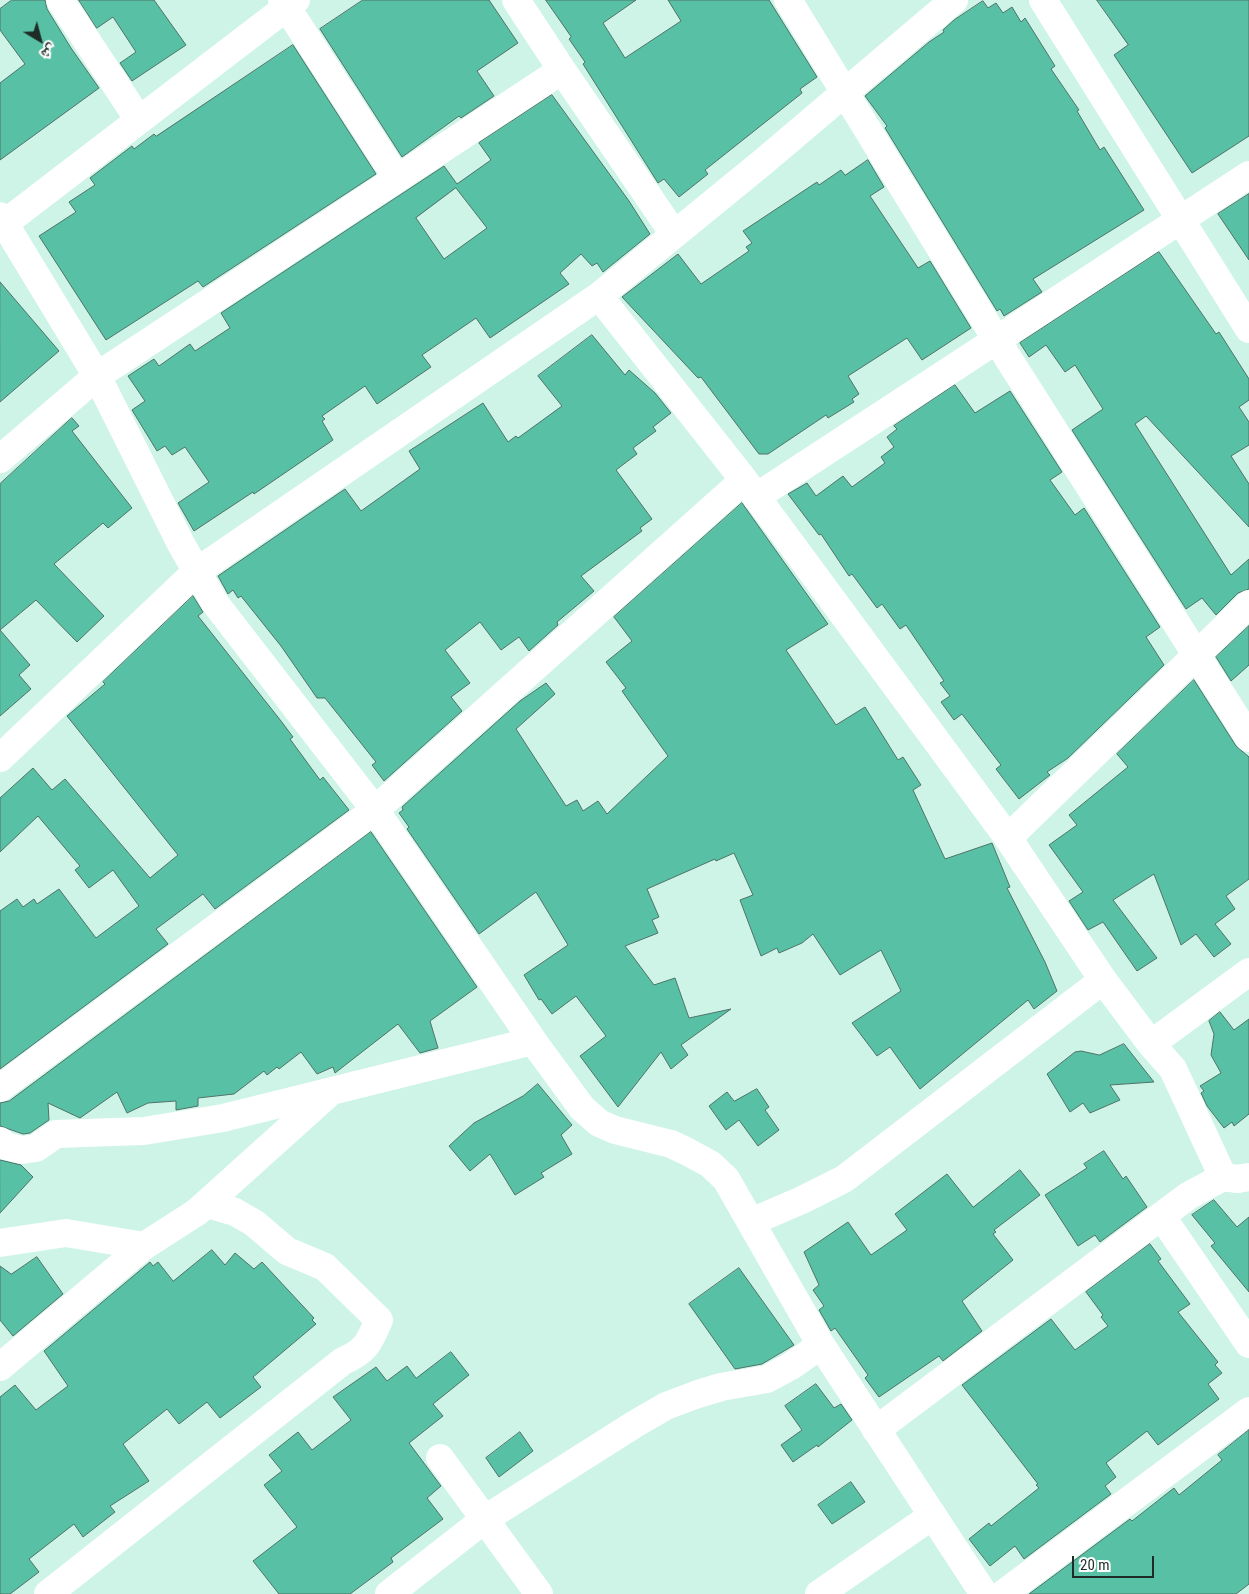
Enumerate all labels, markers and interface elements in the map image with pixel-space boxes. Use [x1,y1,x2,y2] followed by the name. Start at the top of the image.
[15,15,65,65] north arrow
[38,41,60,63] text: ش
[1074,1546,1156,1578] scale bar
[1080,1556,1110,1574] text: 20 m

